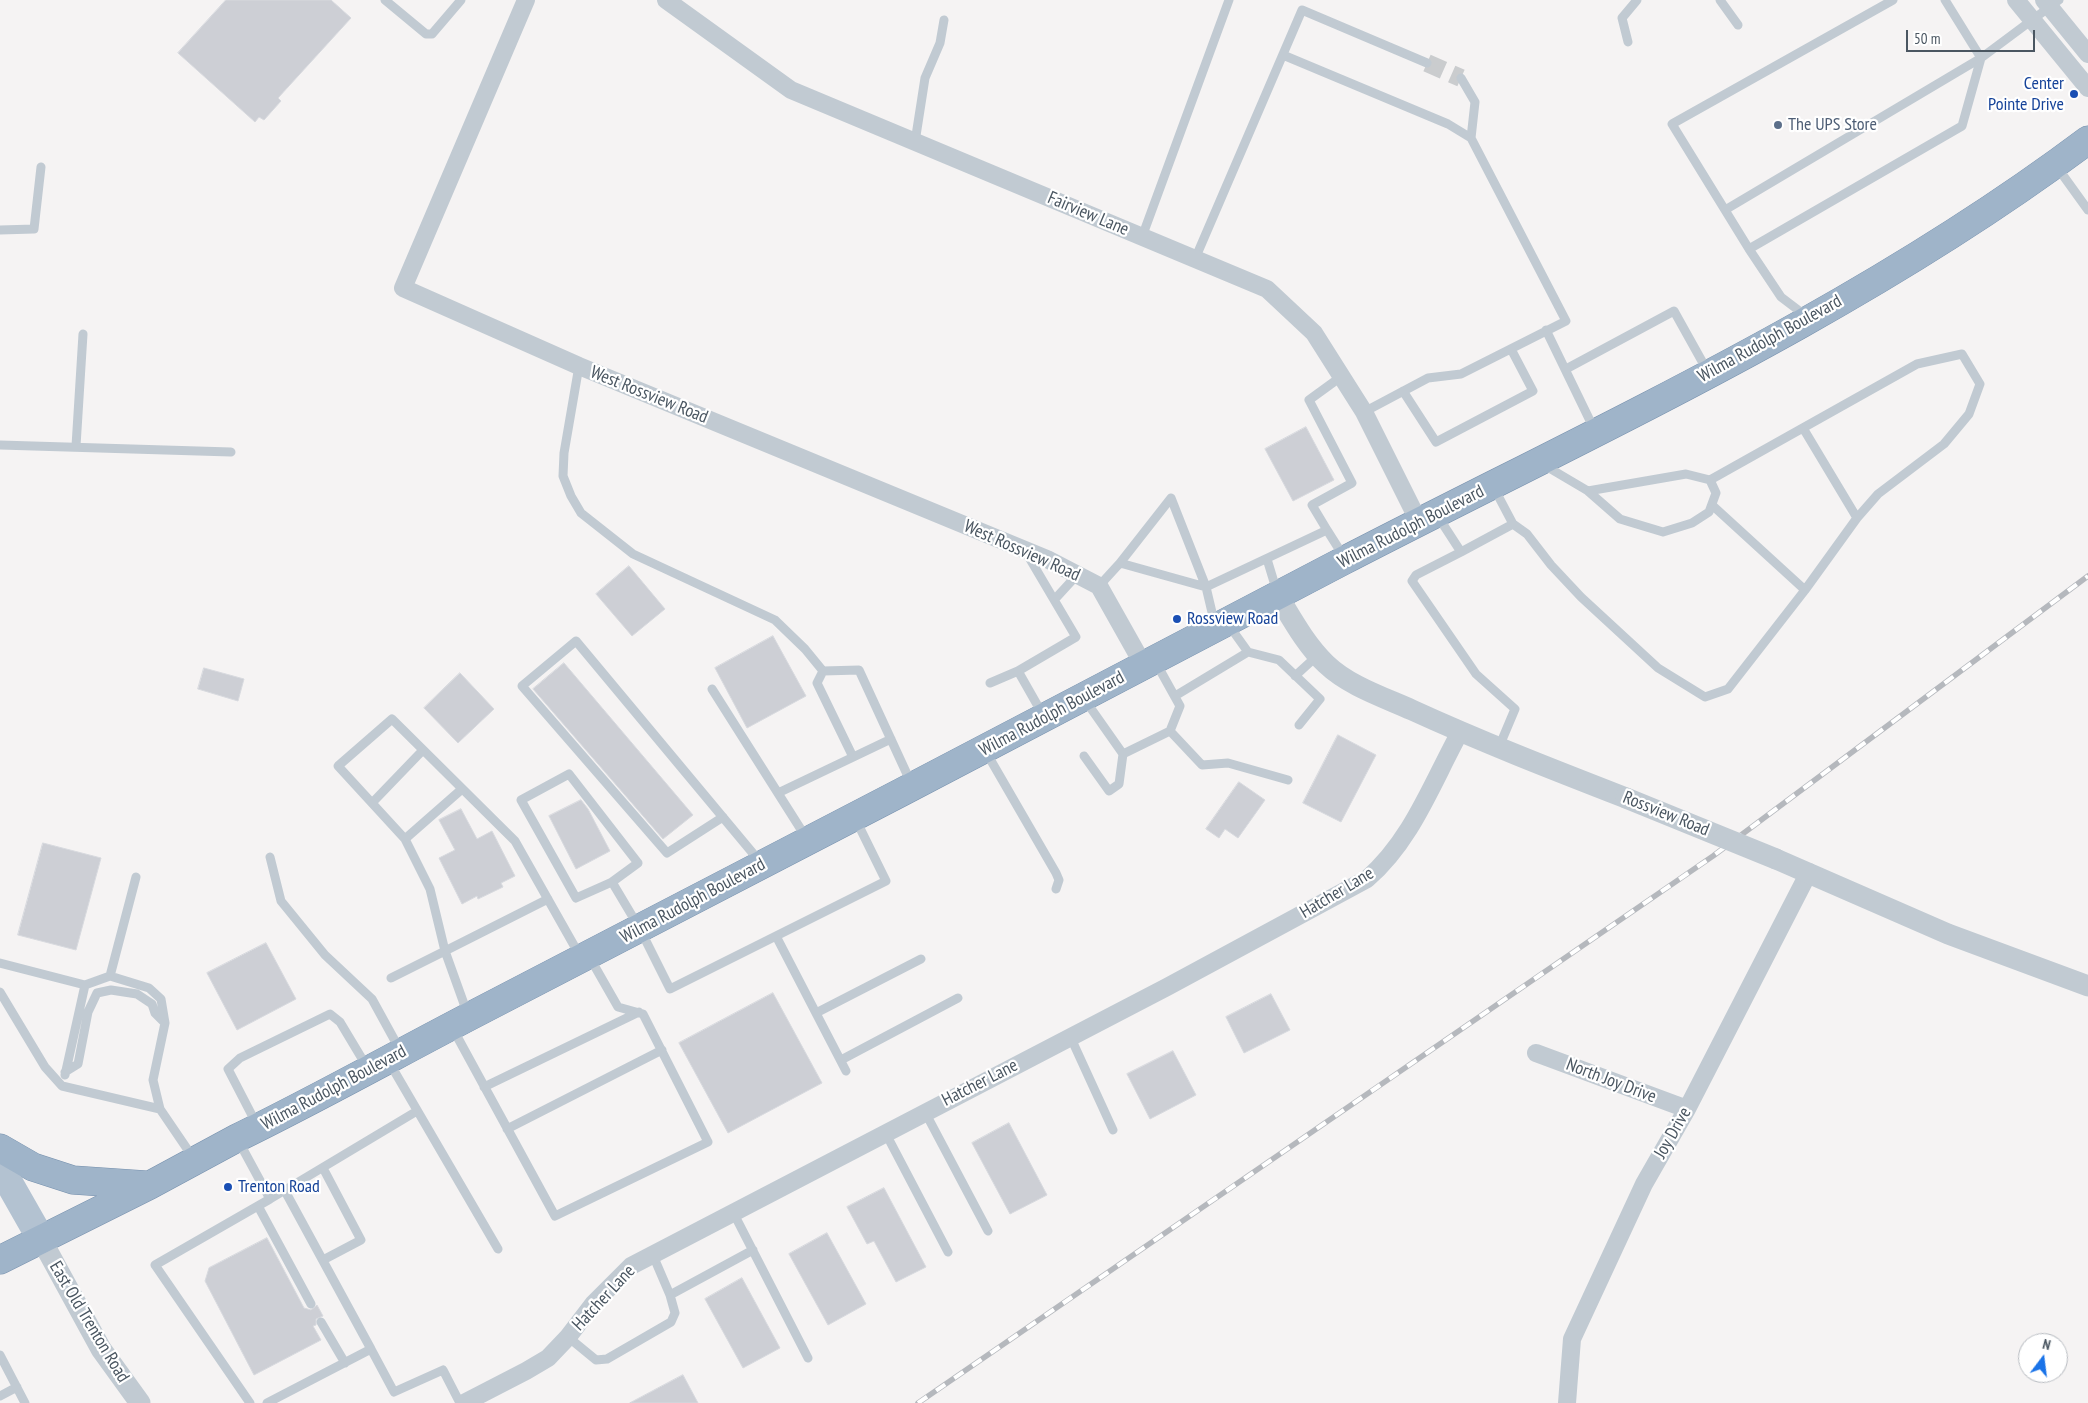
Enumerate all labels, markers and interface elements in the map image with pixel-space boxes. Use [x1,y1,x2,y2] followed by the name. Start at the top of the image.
[1908,20,2037,52] scale bar
[1914,29,1940,48] text: 50 m
[1988,73,2064,116] place label: Center Pointe Drive
[2068,88,2080,100] marker: Center Pointe Drive
[1788,114,1877,136] place label: The UPS Store
[1772,119,1784,131] marker: The UPS Store
[1044,187,1132,241] street label: Fairview Lane
[1694,291,1846,387] street label: Wilma Rudolph Boulevard
[587,362,711,428] street label: West Rossview Road
[1334,481,1488,573] street label: Wilma Rudolph Boulevard
[961,516,1083,586] street label: West Rossview Road
[1187,608,1278,630] place label: Rossview Road
[1171,613,1183,625] marker: Rossview Road
[976,667,1128,761] street label: Wilma Rudolph Boulevard
[1620,787,1712,841] street label: Rossview Road
[617,854,769,948] street label: Wilma Rudolph Boulevard
[1296,863,1378,923] street label: Hatcher Lane
[258,1041,410,1135] street label: Wilma Rudolph Boulevard
[1563,1054,1659,1108] street label: North Joy Drive
[939,1055,1021,1111] street label: Hatcher Lane
[1650,1104,1696,1162] street label: Joy Drive
[238,1176,320,1198] place label: Trenton Road
[222,1181,234,1193] marker: Trenton Road
[44,1258,134,1386] street label: East Old Trenton Road
[568,1261,640,1335] street label: Hatcher Lane
[2018,1333,2068,1383] north arrow
[2041,1335,2053,1354] text: N

